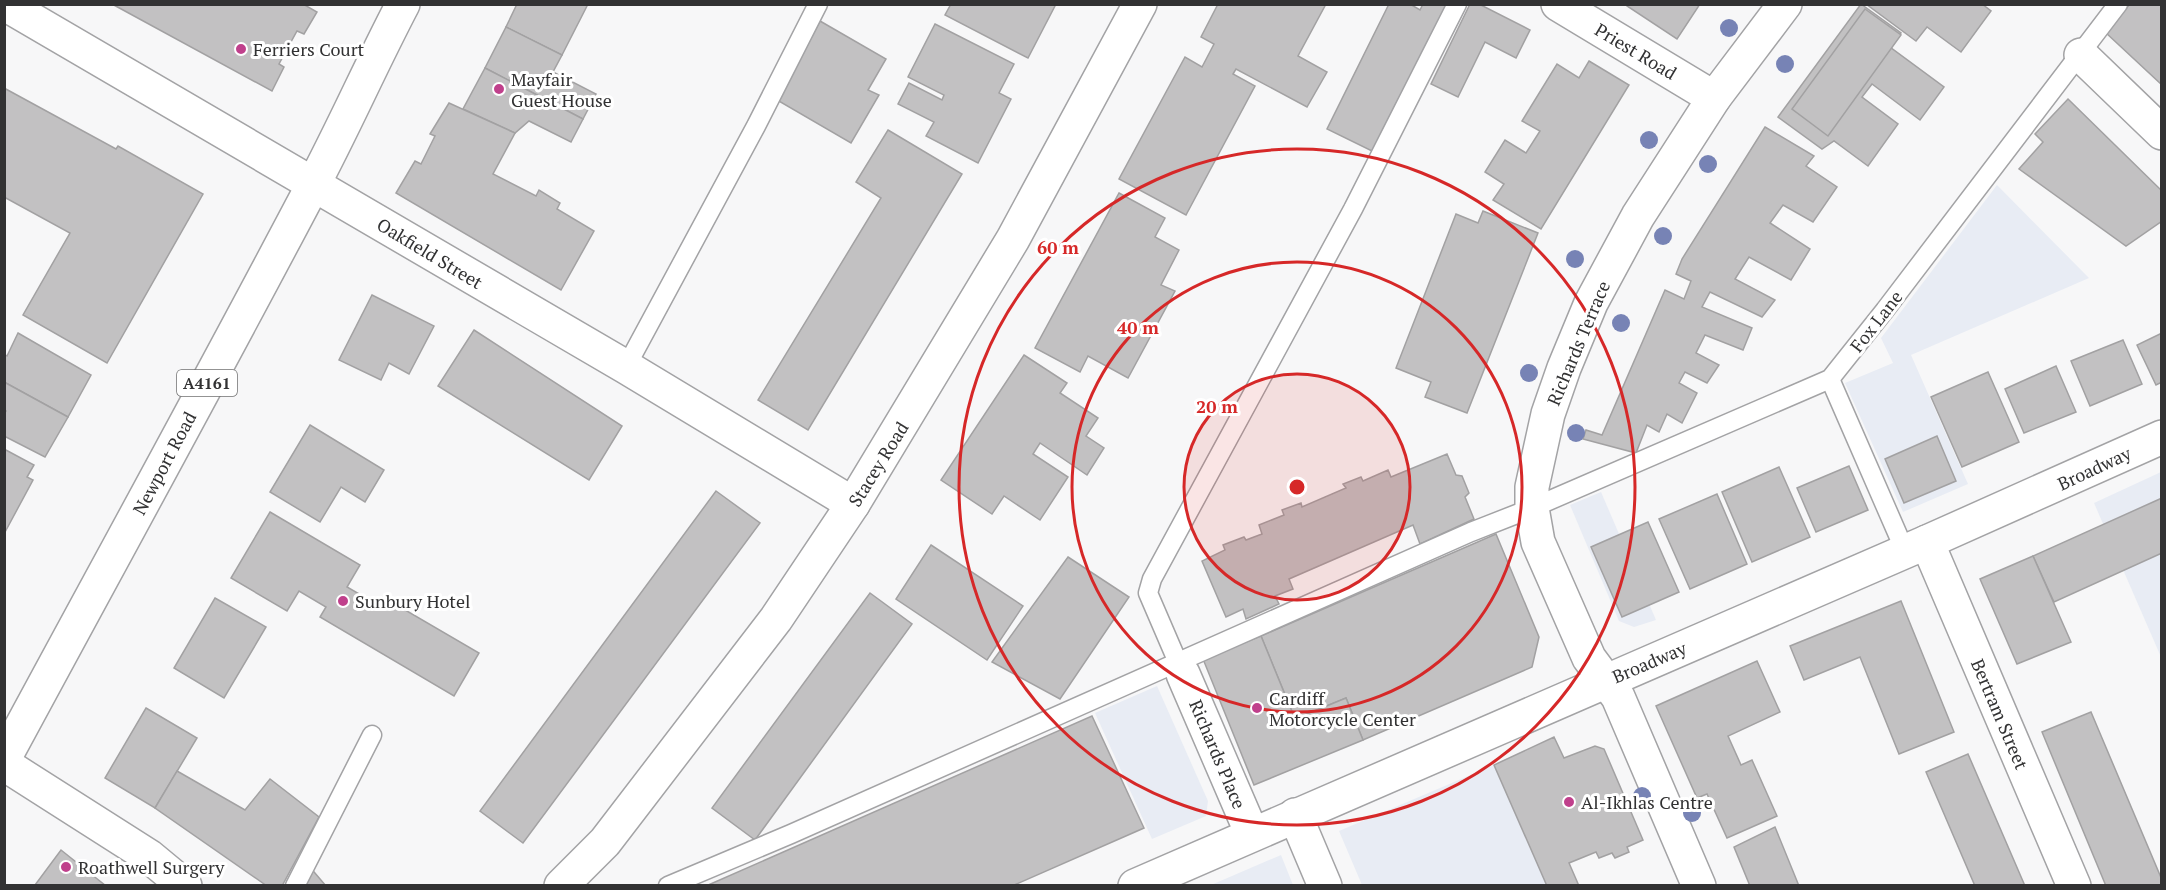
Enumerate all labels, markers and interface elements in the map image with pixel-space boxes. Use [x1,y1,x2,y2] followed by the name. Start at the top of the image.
[1591,17,1681,85] street label: Priest Road
[253,37,365,61] place label: Ferriers Court
[234,42,248,56] marker: Ferriers Court
[511,67,612,112] place label: Mayfair Guest House
[492,82,506,96] marker: Mayfair Guest House
[373,212,488,294] street label: Oakfield Street
[1037,235,1079,259] text: 60 m
[1541,277,1615,409] street label: Richards Terrace
[1844,285,1908,357] street label: Fox Lane
[1117,315,1159,339] text: 40 m
[177,370,237,396] road number: A4161
[1196,394,1238,418] text: 20 m
[127,407,201,519] street label: Newport Road
[842,417,914,511] street label: Stacey Road
[2053,440,2135,495] street label: Broadway
[1287,477,1307,497] centre of rings
[355,589,471,613] place label: Sunbury Hotel
[336,594,350,608] marker: Sunbury Hotel
[1608,635,1691,688] street label: Broadway
[1966,655,2034,773] street label: Bertram Street
[1269,686,1416,731] place label: Cardiff Motorcycle Center
[1184,696,1252,812] street label: Richards Place
[1250,701,1264,715] marker: Cardiff Motorcycle Center
[1581,790,1713,814] place label: Al-Ikhlas Centre
[1562,795,1576,809] marker: Al-Ikhlas Centre
[78,855,225,879] place label: Roathwell Surgery
[59,860,73,874] marker: Roathwell Surgery

